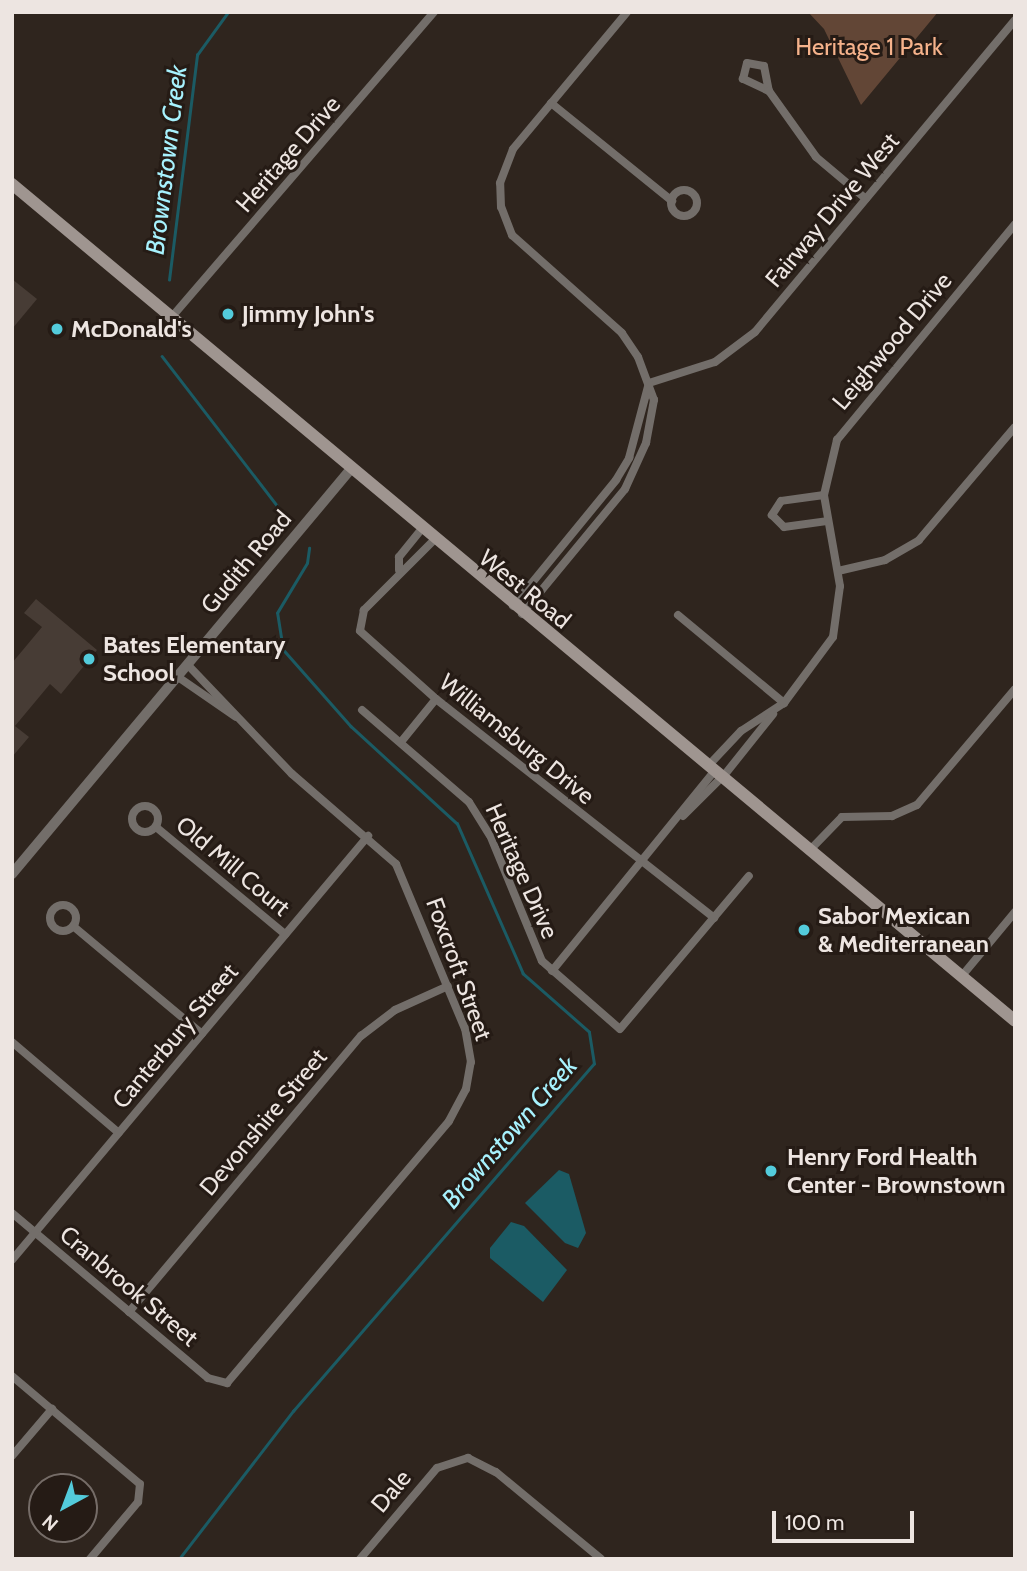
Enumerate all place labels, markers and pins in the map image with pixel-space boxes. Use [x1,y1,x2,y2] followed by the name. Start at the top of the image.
[242,300,374,328] place label: Jimmy John's
[220,306,236,322] marker: Jimmy John's
[71,315,192,343] place label: McDonald's
[49,321,65,337] marker: McDonald's
[103,631,285,687] place label: Bates Elementary School
[81,651,97,667] marker: Bates Elementary School
[818,902,989,958] place label: Sabor Mexican & Mediterranean
[796,922,812,938] marker: Sabor Mexican & Mediterranean
[787,1143,1006,1199] place label: Henry Ford Health Center - Brownstown
[761,1161,781,1181] marker: Henry Ford Health Center - Brownstown

